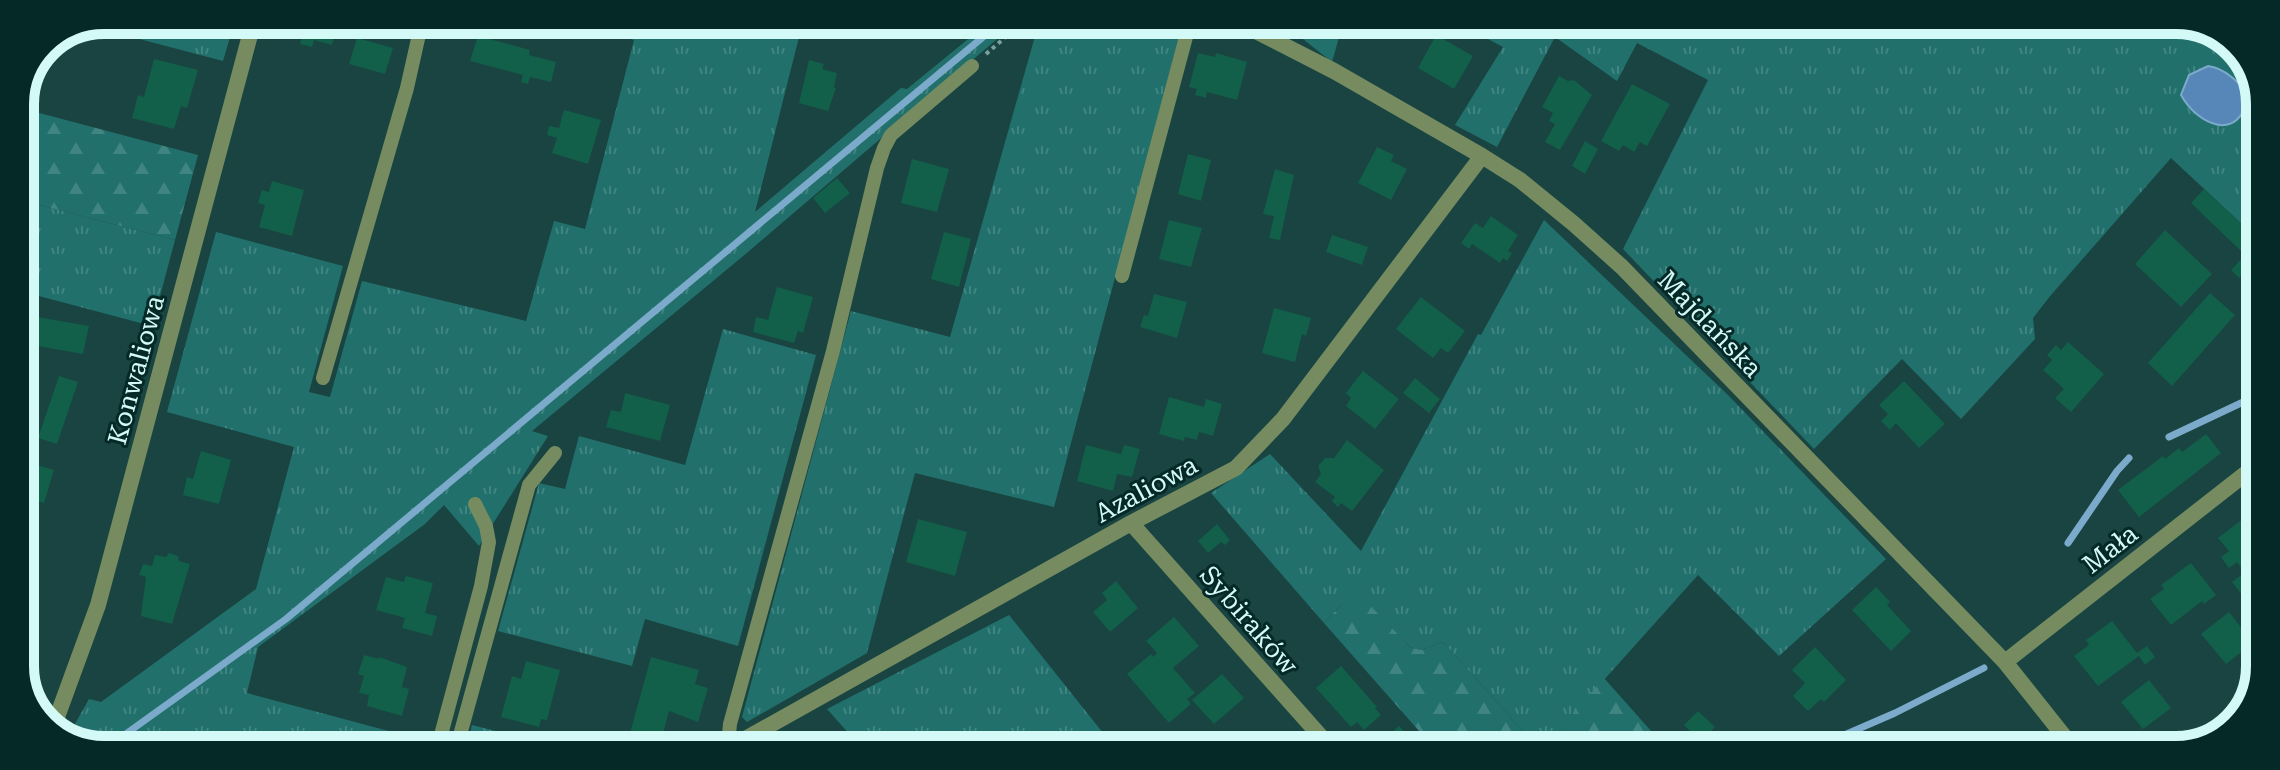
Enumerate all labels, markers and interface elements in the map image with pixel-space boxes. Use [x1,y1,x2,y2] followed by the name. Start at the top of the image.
[1652,265,1768,383] street label: Majdańska
[102,292,170,448] street label: Konwaliowa
[1090,450,1202,528] street label: Azaliowa
[2077,518,2143,580] street label: Mała
[1194,560,1304,681] street label: Sybiraków

